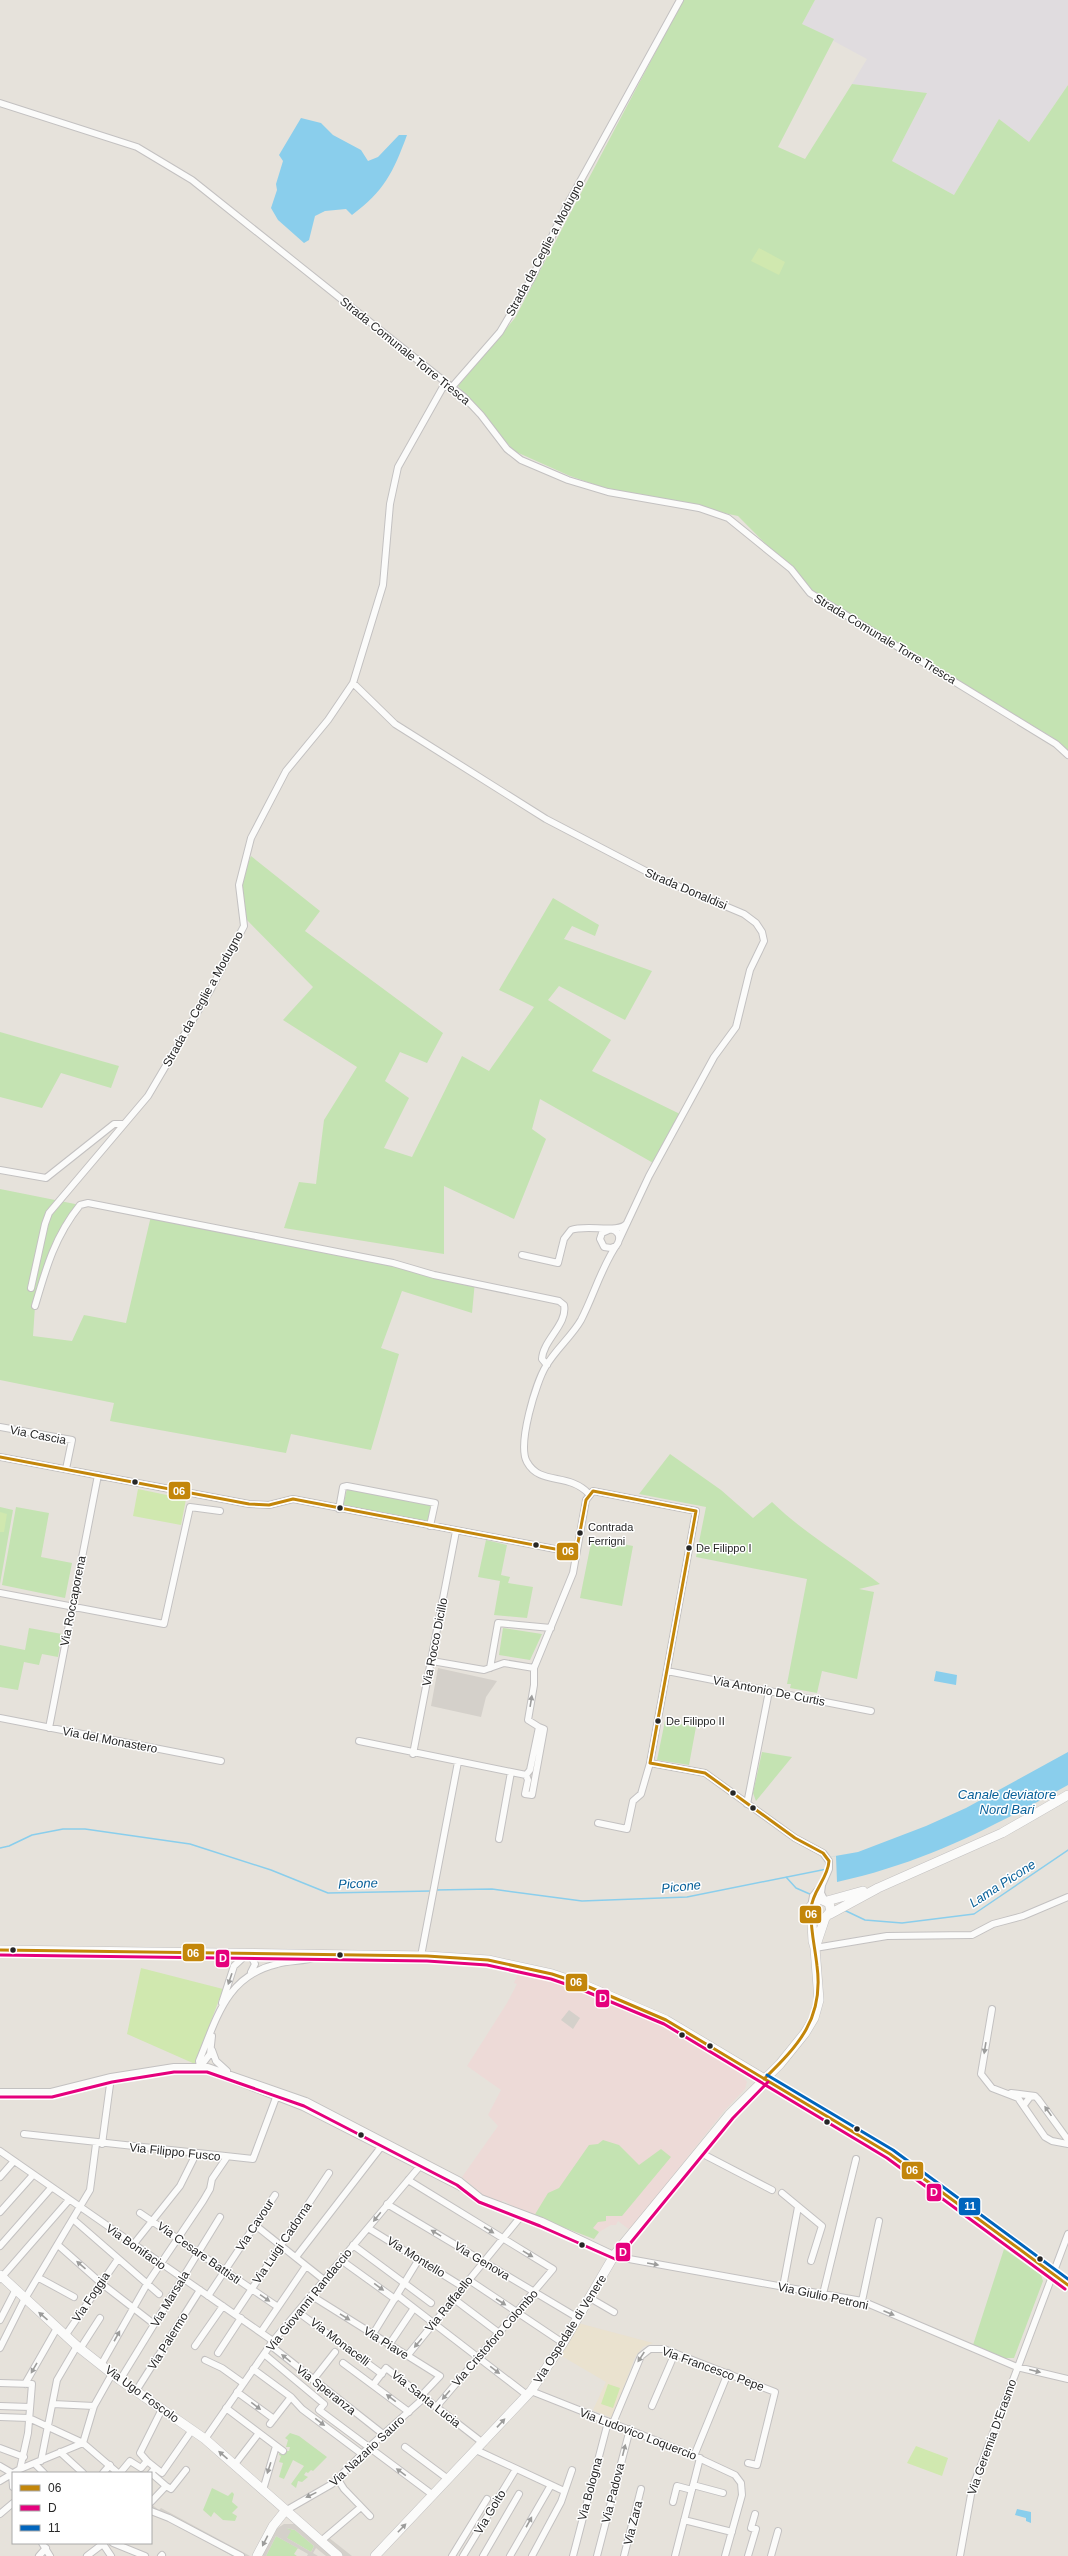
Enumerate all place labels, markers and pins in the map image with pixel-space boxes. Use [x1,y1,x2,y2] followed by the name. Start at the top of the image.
[130,1477,140,1487] unlabelled marker
[335,1503,345,1513] unlabelled marker
[588,1521,634,1547] place label: Contrada Ferrigni
[575,1528,585,1538] marker: Contrada Ferrigni
[531,1540,541,1550] unlabelled marker
[696,1542,752,1554] place label: De Filippo I
[684,1543,694,1553] marker: De Filippo I
[666,1715,725,1727] place label: De Filippo II
[653,1716,663,1726] marker: De Filippo II
[728,1788,738,1798] unlabelled marker
[748,1803,758,1813] unlabelled marker
[8,1945,18,1955] unlabelled marker
[335,1950,345,1960] unlabelled marker
[677,2030,687,2040] unlabelled marker
[705,2041,715,2051] unlabelled marker
[822,2117,832,2127] unlabelled marker
[852,2124,862,2134] unlabelled marker
[356,2130,366,2140] unlabelled marker
[577,2240,587,2250] unlabelled marker
[1035,2254,1045,2264] unlabelled marker

